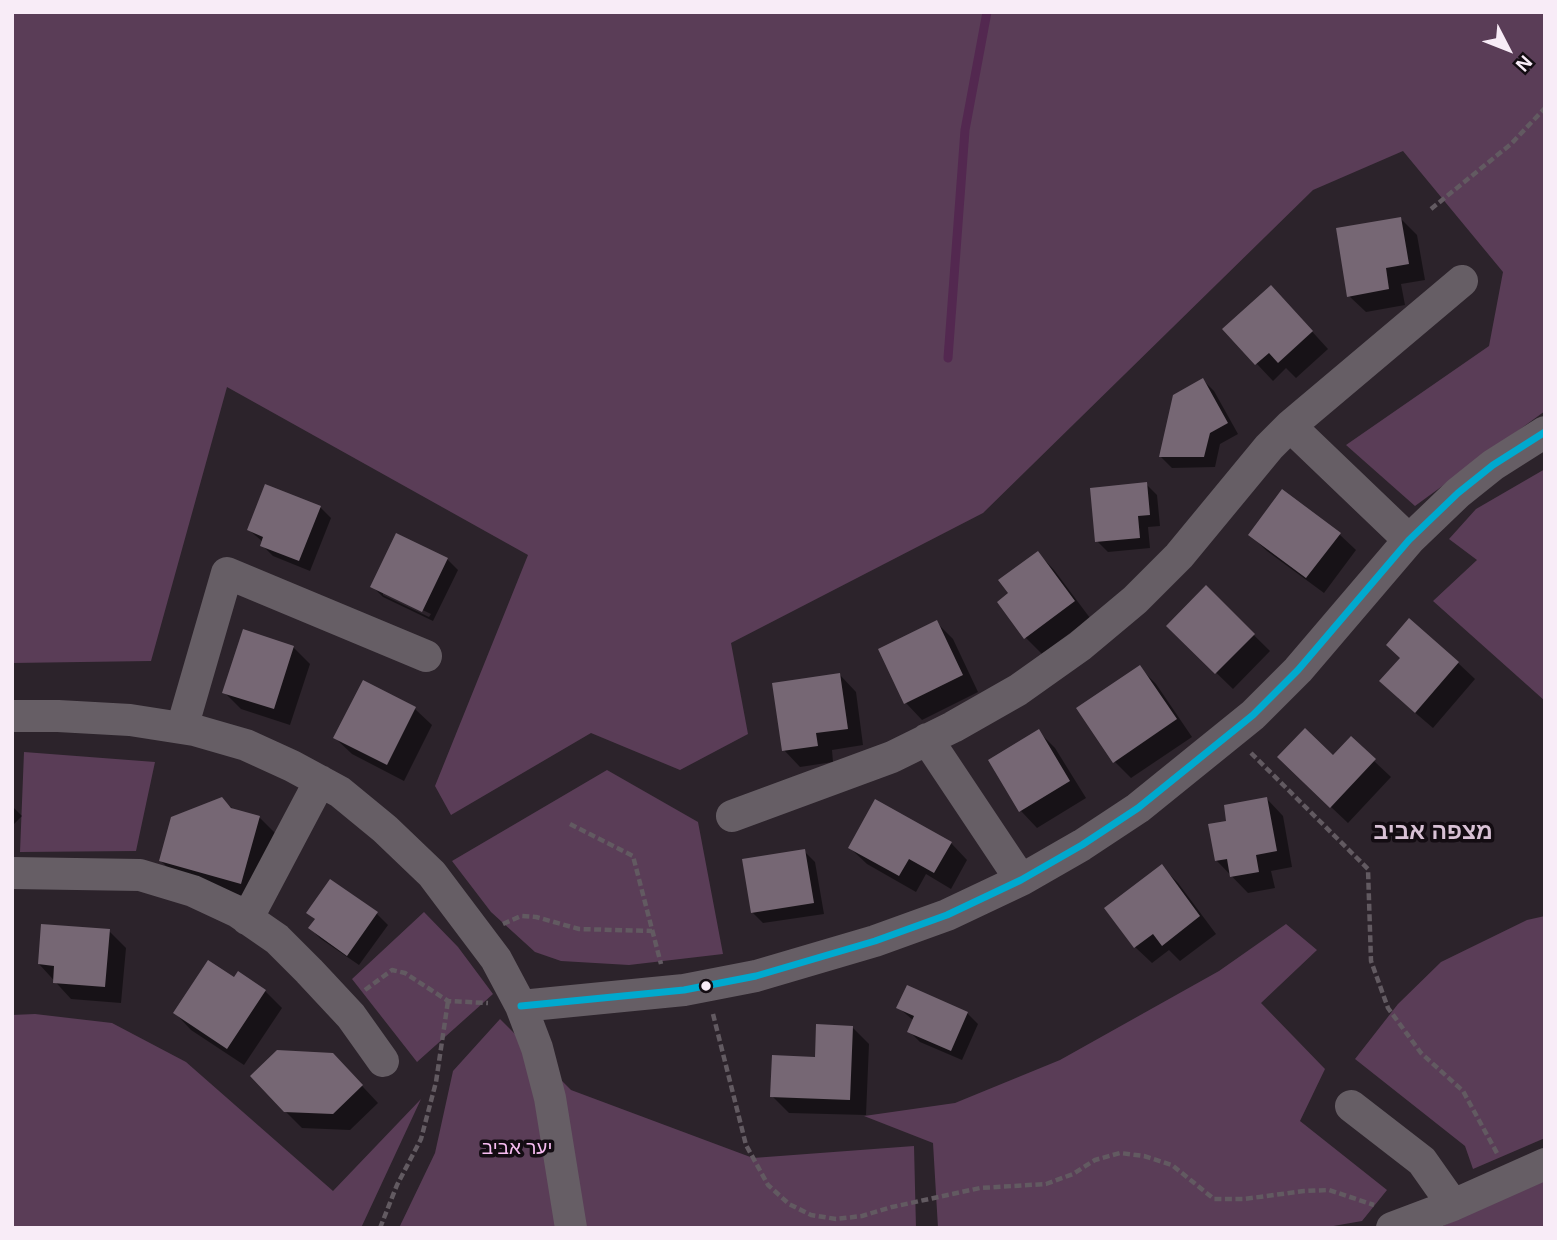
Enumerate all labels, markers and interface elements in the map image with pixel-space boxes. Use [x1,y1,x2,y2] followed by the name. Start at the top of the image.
[1473,14,1543,84] north arrow
[1512,51,1536,76] text: N
[1373,819,1493,847] district label: מצפה אביב
[699,979,713,993] unlabelled marker
[482,1138,552,1160] park label: יער אביב

